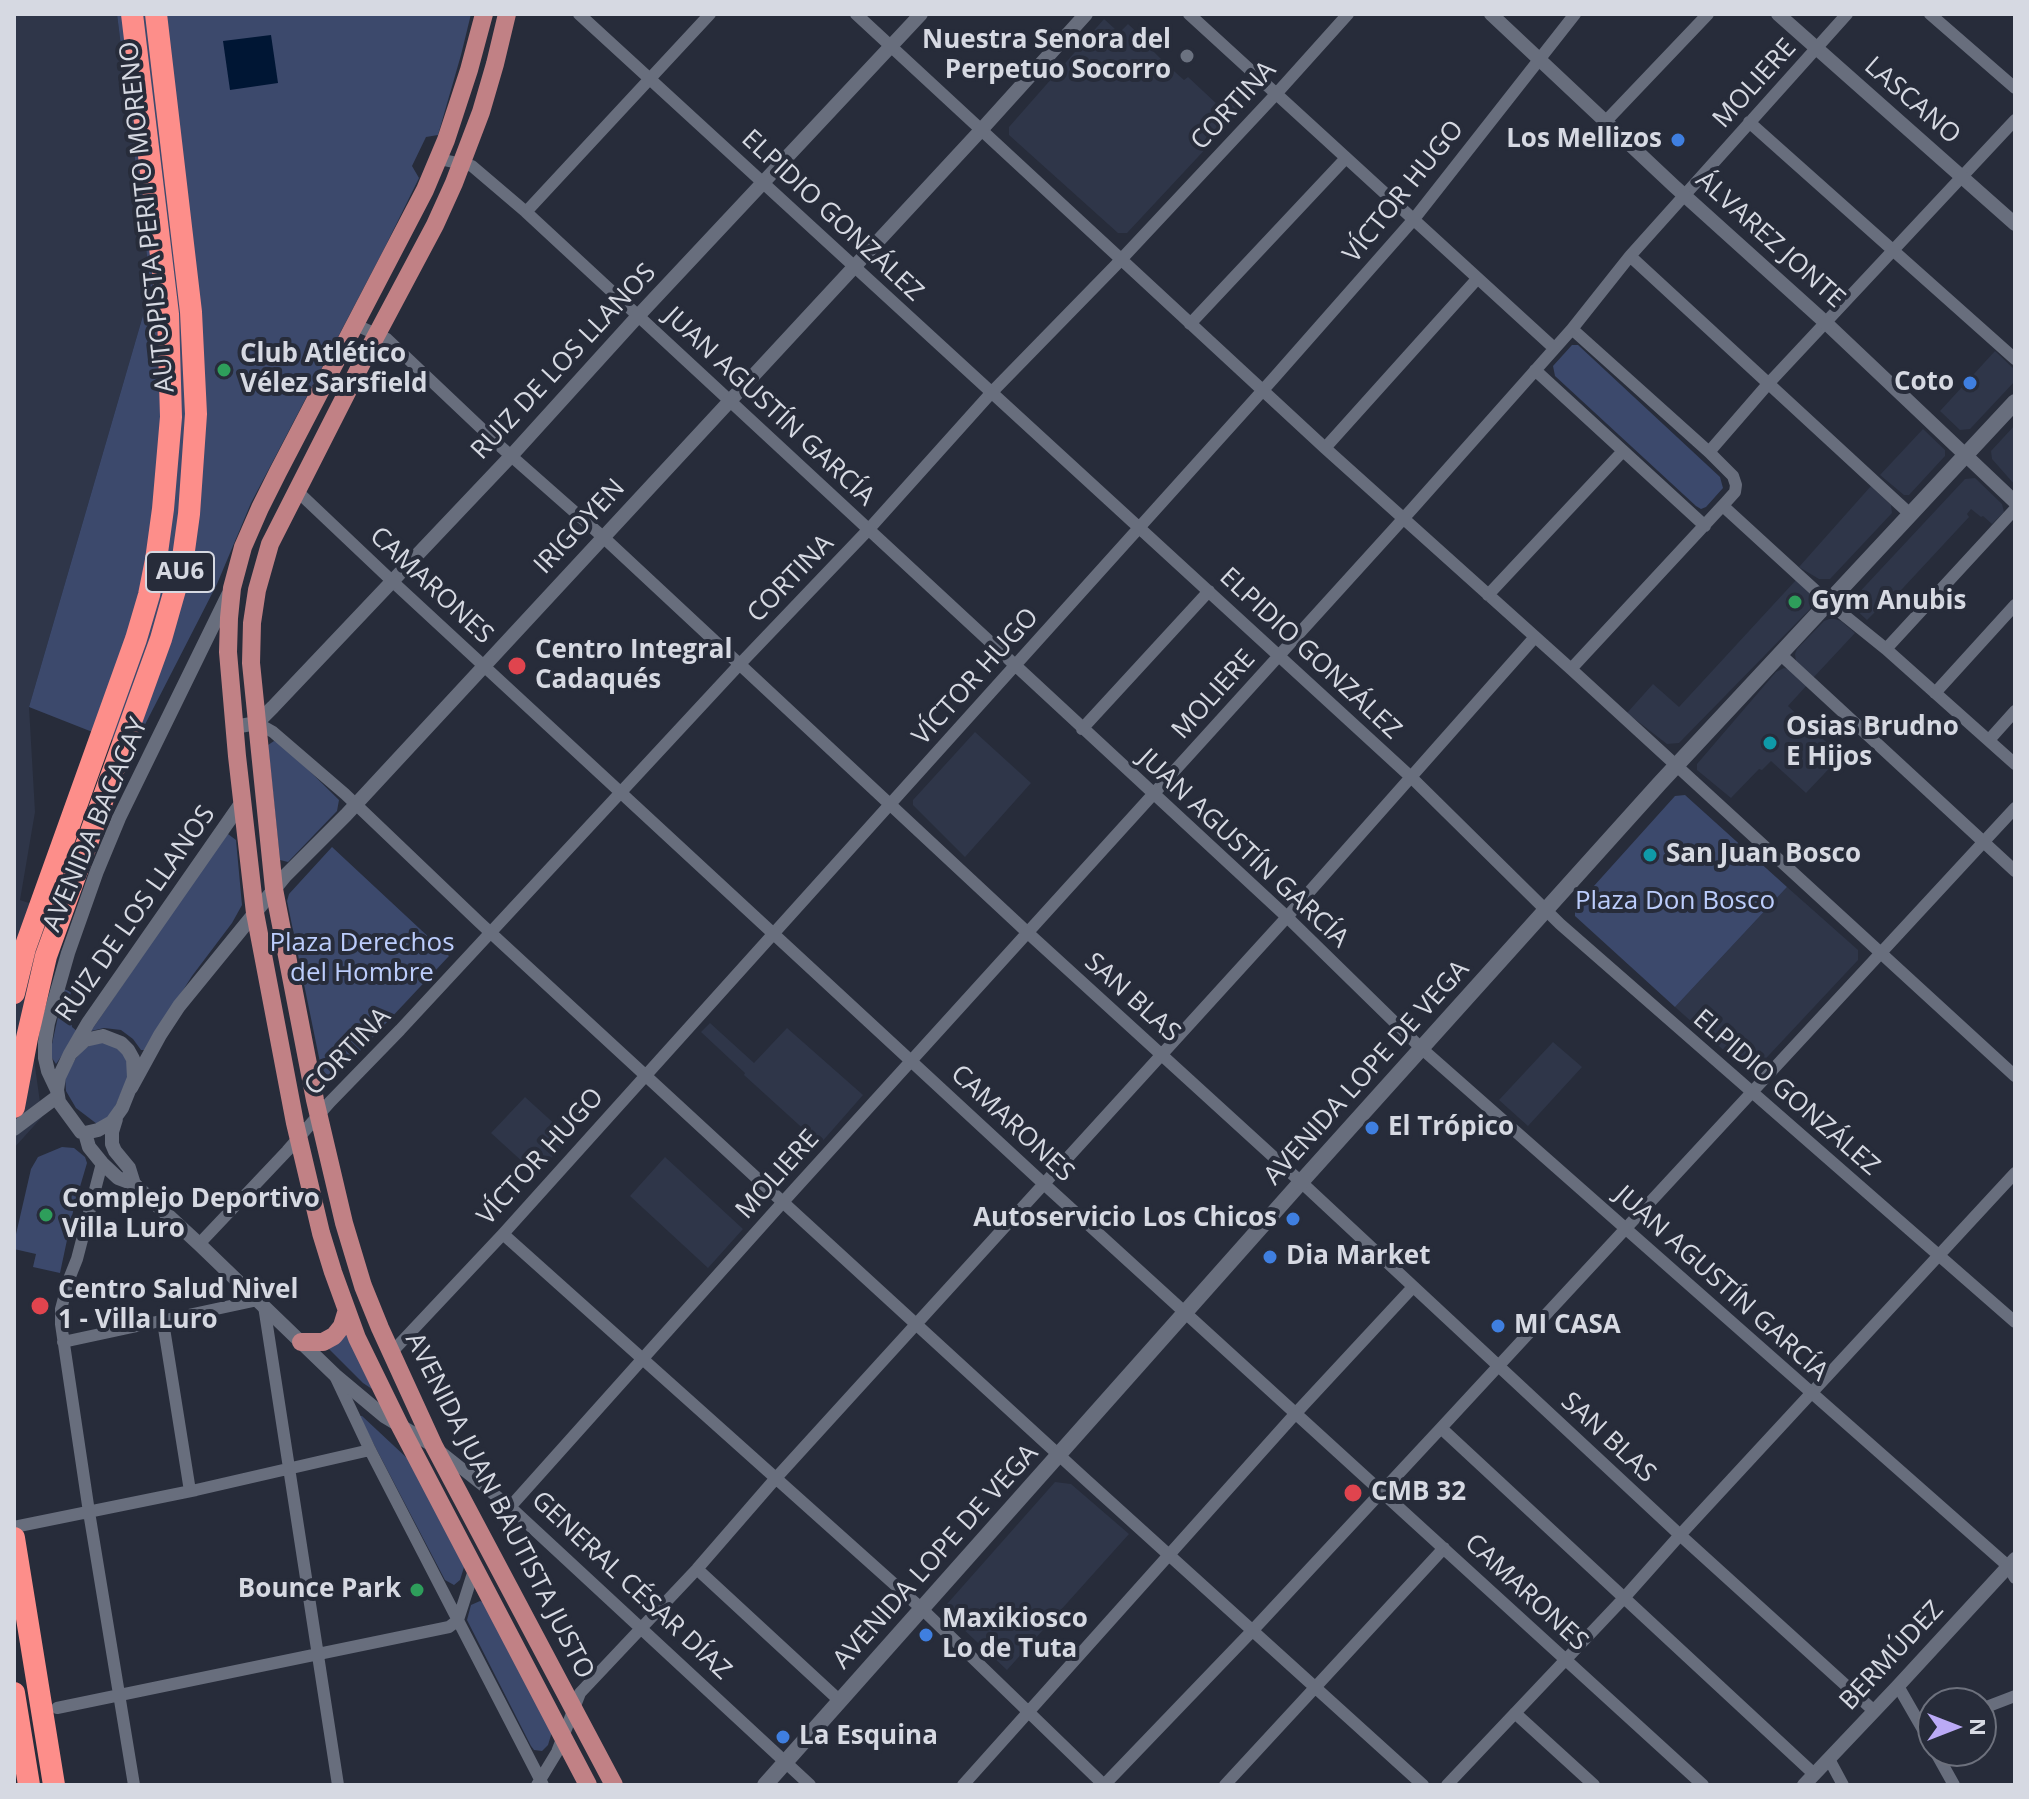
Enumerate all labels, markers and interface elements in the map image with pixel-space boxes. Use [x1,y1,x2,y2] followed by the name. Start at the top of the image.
[922,25,1171,86] place label: Nuestra Senora del Perpetuo Socorro
[1707,33,1803,135] street label: MOLIERE
[114,40,182,394] street label: AUTOPISTA PERITO MORENO
[1178,47,1196,65] marker: Nuestra Senora del Perpetuo Socorro
[1858,51,1966,151] street label: LASCANO
[1185,55,1283,157] street label: CORTINA
[1337,115,1471,269] street label: VÍCTOR HUGO
[735,124,929,308] street label: ELPIDIO GONZÁLEZ
[1506,124,1662,156] place label: Los Mellizos
[1669,131,1687,149] marker: Los Mellizos
[1689,165,1851,315] street label: ÁLVAREZ JONTE
[465,258,663,466] street label: RUIZ DE LOS LLANOS
[657,301,881,513] street label: JUAN AGUSTÍN GARCÍA
[240,339,427,400] place label: Club Atlético Vélez Sarsfield
[215,361,233,379] marker: Club Atlético Vélez Sarsfield
[1894,367,1954,399] place label: Coto
[1961,374,1979,392] marker: Coto
[528,473,632,581] street label: IRIGOYEN
[363,521,499,651] street label: CAMARONES
[741,529,841,629] street label: CORTINA
[146,552,214,592] road number: AU6
[1213,562,1407,746] street label: ELPIDIO GONZÁLEZ
[1811,586,1966,618] place label: Gym Anubis
[1786,593,1804,611] marker: Gym Anubis
[906,602,1046,752] street label: VÍCTOR HUGO
[535,635,732,696] place label: Centro Integral Cadaqués
[1166,644,1262,746] street label: MOLIERE
[506,655,528,677] marker: Centro Integral Cadaqués
[1786,712,1959,774] place label: Osias Brudno E Hijos
[37,714,155,936] street label: AVENIDA BACACAY
[1761,734,1779,752] marker: Osias Brudno E Hijos
[1131,743,1355,955] street label: JUAN AGUSTÍN GARCÍA
[50,800,222,1028] street label: RUIZ DE LOS LLANOS
[1666,839,1861,871] place label: San Juan Bosco
[1641,846,1659,864] marker: San Juan Bosco
[1575,886,1775,918] park label: Plaza Don Bosco
[269,928,455,990] park label: Plaza Derechos del Hombre
[1078,947,1186,1049] street label: SAN BLAS
[1258,954,1476,1192] street label: AVENIDA LOPE DE VEGA
[298,1002,398,1102] street label: CORTINA
[1686,1004,1886,1182] street label: ELPIDIO GONZÁLEZ
[944,1059,1080,1189] street label: CAMARONES
[471,1082,611,1232] street label: VÍCTOR HUGO
[1388,1112,1514,1144] place label: El Trópico
[1363,1119,1381,1137] marker: El Trópico
[730,1124,826,1226] street label: MOLIERE
[1608,1180,1834,1388] street label: JUAN AGUSTÍN GARCÍA
[62,1184,320,1246] place label: Complejo Deportivo Villa Luro
[973,1203,1277,1235] place label: Autoservicio Los Chicos
[37,1206,55,1224] marker: Complejo Deportivo Villa Luro
[1284,1210,1302,1228] marker: Autoservicio Los Chicos
[1286,1241,1430,1273] place label: Dia Market
[1261,1248,1279,1266] marker: Dia Market
[58,1275,298,1336] place label: Centro Salud Nivel 1 - Villa Luro
[29,1295,51,1317] marker: Centro Salud Nivel 1 - Villa Luro
[1514,1310,1621,1342] place label: MI CASA
[1489,1317,1507,1335] marker: MI CASA
[398,1328,600,1684] street label: AVENIDA JUAN BAUTISTA JUSTO
[1554,1386,1662,1490] street label: SAN BLAS
[827,1438,1045,1676] street label: AVENIDA LOPE DE VEGA
[1371,1477,1466,1509] place label: CMB 32
[1342,1482,1364,1504] marker: CMB 32
[525,1485,737,1687] street label: GENERAL CÉSAR DÍAZ
[1458,1528,1594,1658] street label: CAMARONES
[238,1574,401,1606] place label: Bounce Park
[408,1581,426,1599] marker: Bounce Park
[1834,1595,1950,1717] street label: BERMÚDEZ
[942,1604,1088,1666] place label: Maxikiosco Lo de Tuta
[917,1626,935,1644] marker: Maxikiosco Lo de Tuta
[1917,1687,1997,1767] north arrow
[1964,1718,1994,1736] text: N
[799,1721,938,1753] place label: La Esquina
[774,1728,792,1746] marker: La Esquina

